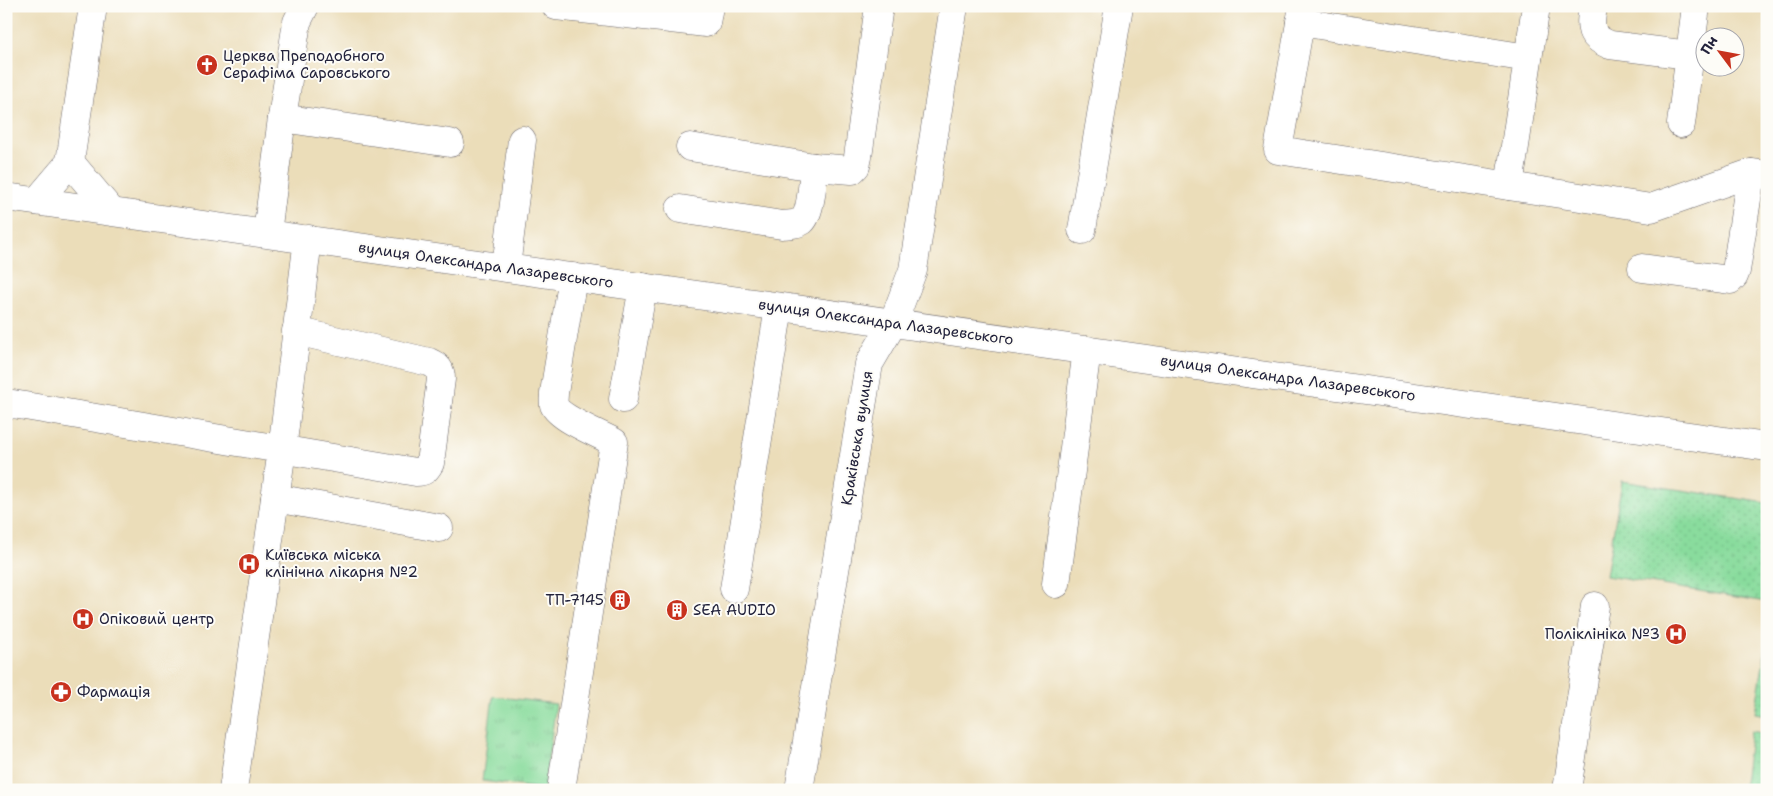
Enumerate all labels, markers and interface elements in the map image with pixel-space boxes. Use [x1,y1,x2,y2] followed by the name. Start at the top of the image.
[1696,28,1746,78] north arrow
[1696,32,1722,58] text: Пн
[223,46,390,83] place label: Церква Преподобного Серафіма Саровського
[195,53,219,77] church icon: Церква Преподобного Серафіма Саровського
[357,237,615,293] street label: вулиця Олександра Лазаревського
[757,294,1015,350] street label: вулиця Олександра Лазаревського
[1159,350,1417,406] street label: вулиця Олександра Лазаревського
[836,369,878,507] street label: Краківська вулиця
[265,545,418,582] place label: Київська міська клінічна лікарня №2
[237,552,261,576] hospital icon: Київська міська клінічна лікарня №2
[608,588,632,612] building icon: ТП-7145
[546,590,604,610] place label: ТП-7145
[665,598,689,622] building icon: SEA AUDIO
[693,600,776,620] place label: SEA AUDIO
[71,607,95,631] hospital icon: Опіковий центр
[99,609,214,629] place label: Опіковий центр
[1664,622,1688,646] hospital icon: Поліклініка №3
[1545,624,1660,644] place label: Поліклініка №3
[49,680,73,704] pharmacy icon: Фармація
[77,682,150,702] place label: Фармація

